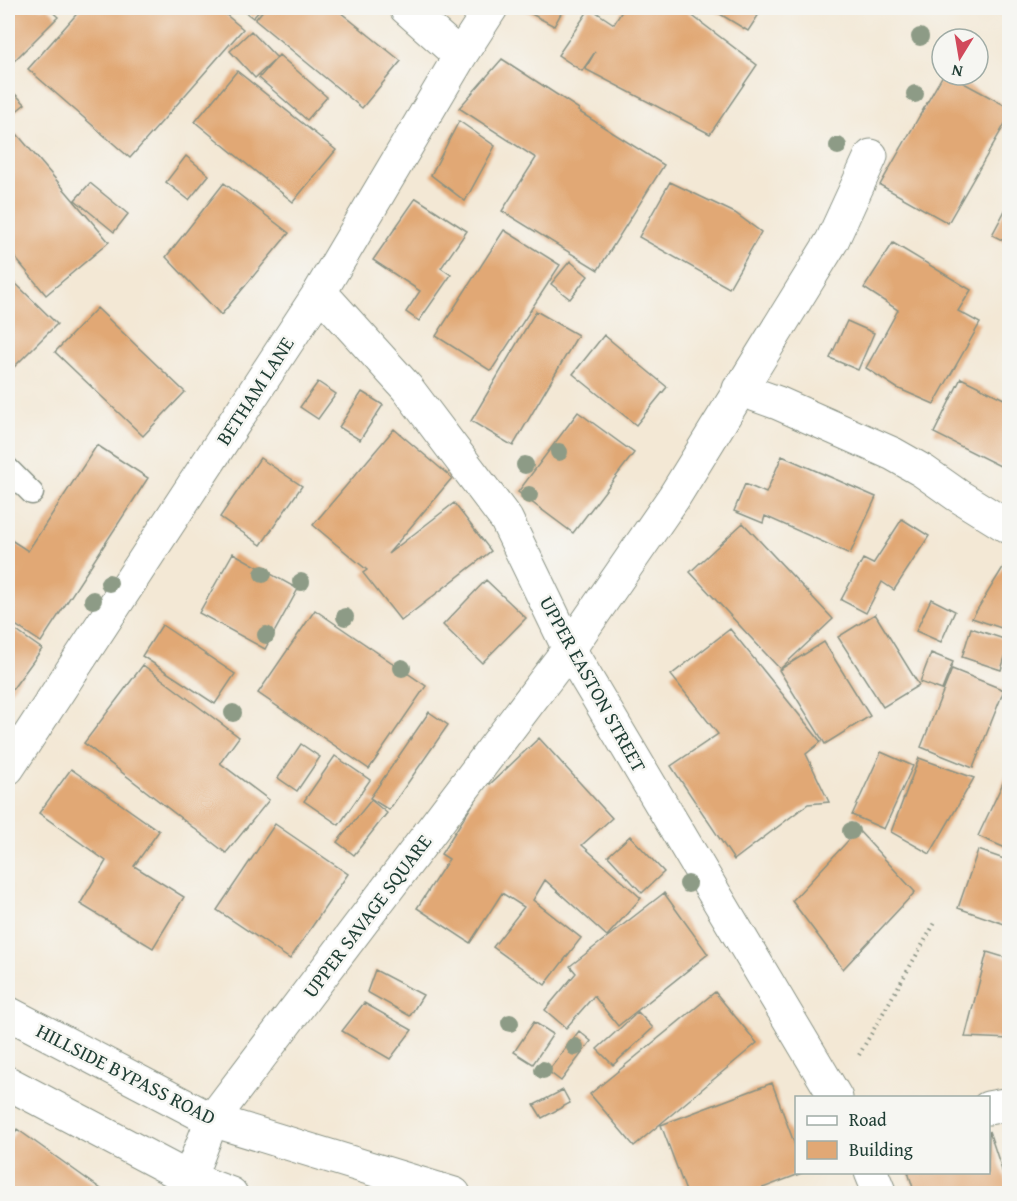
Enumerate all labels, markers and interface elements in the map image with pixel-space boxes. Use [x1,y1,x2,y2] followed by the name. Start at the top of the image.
[930,27,990,87] north arrow
[949,59,965,85] text: N
[209,331,300,451] street label: BETHAM LANE
[533,590,654,777] street label: UPPER EASTON STREET
[295,828,438,1004] street label: UPPER SAVAGE SQUARE
[31,1016,221,1131] street label: HILLSIDE BYPASS ROAD
[795,1096,990,1174] legend
[849,1106,887,1133] text: Road
[849,1136,913,1163] text: Building

